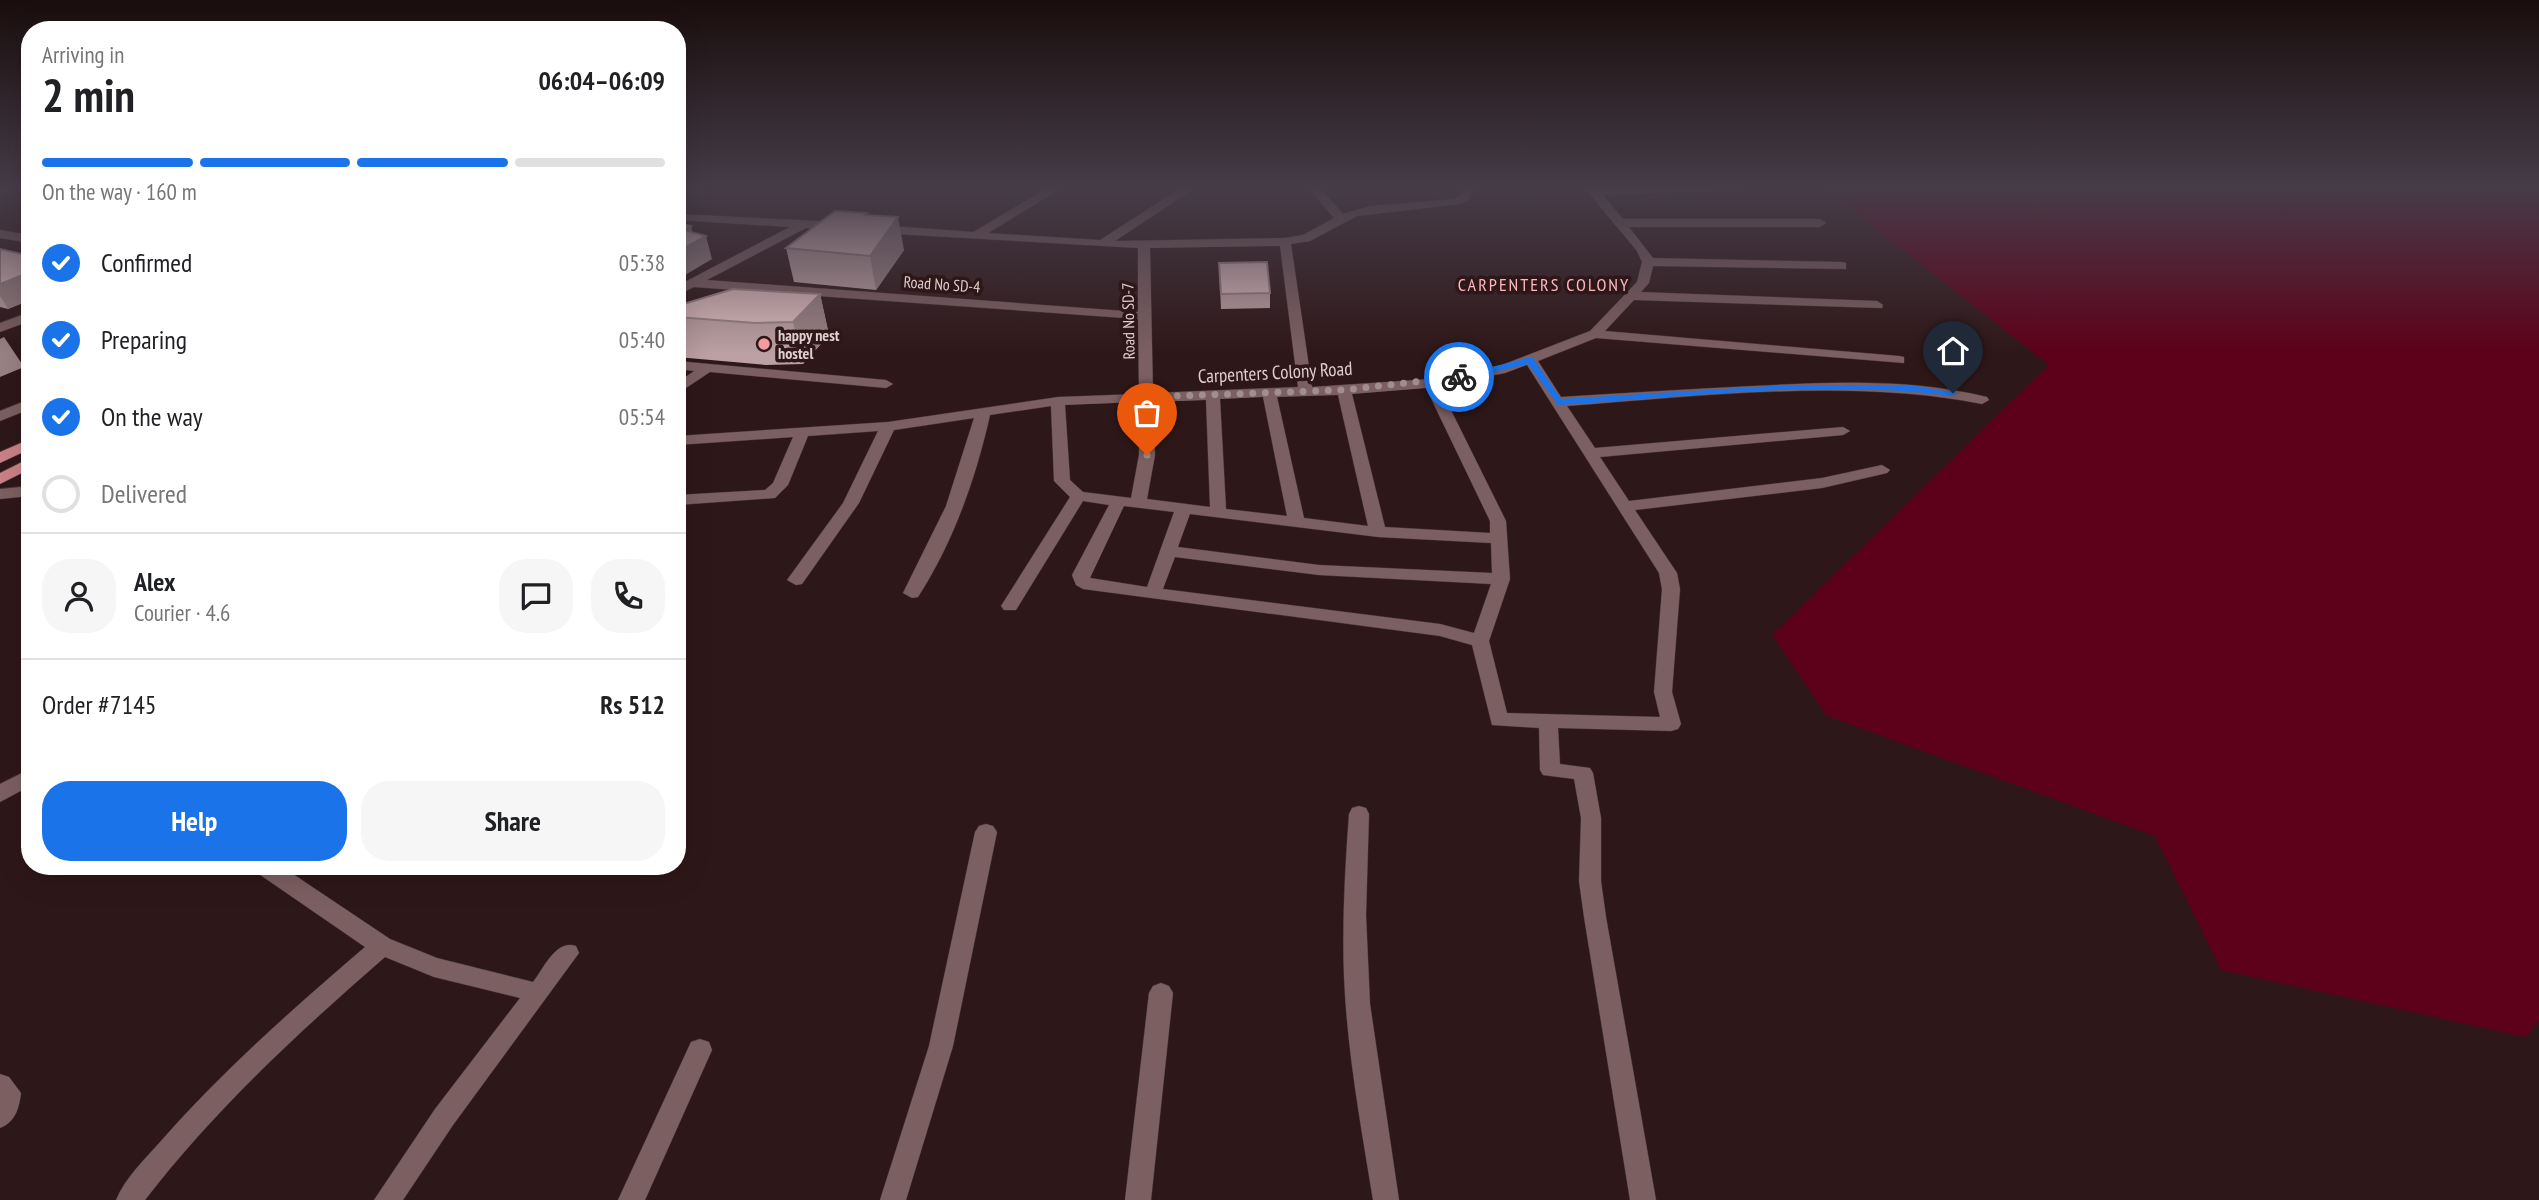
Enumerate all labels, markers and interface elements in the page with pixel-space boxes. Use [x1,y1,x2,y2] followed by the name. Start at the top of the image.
[42,40,124,69] text: Arriving in
[538,64,665,97] text: 06:04–06:09
[42,65,135,125] text: 2 min
[42,177,197,206] text: On the way · 160 m
[42,244,80,282] icon: check
[101,246,192,279] text: Confirmed
[619,248,665,277] text: 05:38
[903,271,981,297] street label: Road No SD-4
[1458,273,1630,296] district label: CARPENTERS COLONY
[1117,282,1139,360] street label: Road No SD-7
[42,321,80,359] icon: check
[1923,321,1983,393] pin
[101,323,187,356] text: Preparing
[619,325,665,354] text: 05:40
[778,325,840,363] place label: happy nest hostel
[1934,332,1972,370] icon: home
[756,336,772,352] marker: happy nest hostel
[1424,342,1494,412] courier
[1197,356,1353,388] street label: Carpenters Colony Road
[1440,358,1478,396] icon: bike
[1117,383,1177,455] pin
[1128,394,1166,432] icon: bag
[42,398,80,436] icon: check
[101,400,203,433] text: On the way
[619,402,665,431] text: 05:54
[101,477,187,510] text: Delivered
[42,559,116,633] button: person
[499,559,573,633] button: chat
[591,559,665,633] button: phone
[134,565,175,598] text: Alex
[134,598,230,627] text: Courier · 4.6
[42,688,157,721] text: Order #7145
[600,688,665,721] text: Rs 512
[42,781,347,861] button: Help
[361,781,665,861] button: Share

